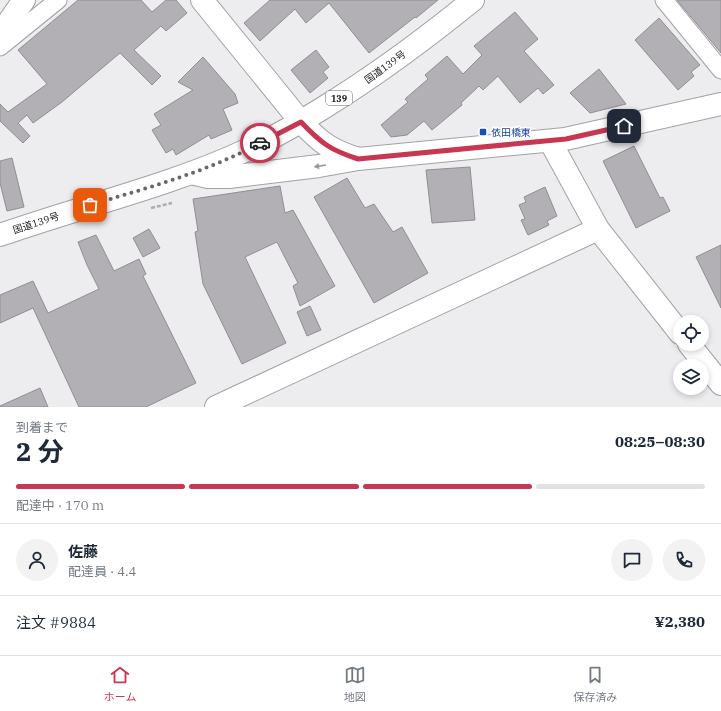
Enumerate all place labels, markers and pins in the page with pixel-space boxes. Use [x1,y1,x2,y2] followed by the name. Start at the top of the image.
[607,109,641,143] pin
[491,126,531,139] place label: 依田橋東
[478,127,488,137] marker: 依田橋東
[73,188,107,222] pin

